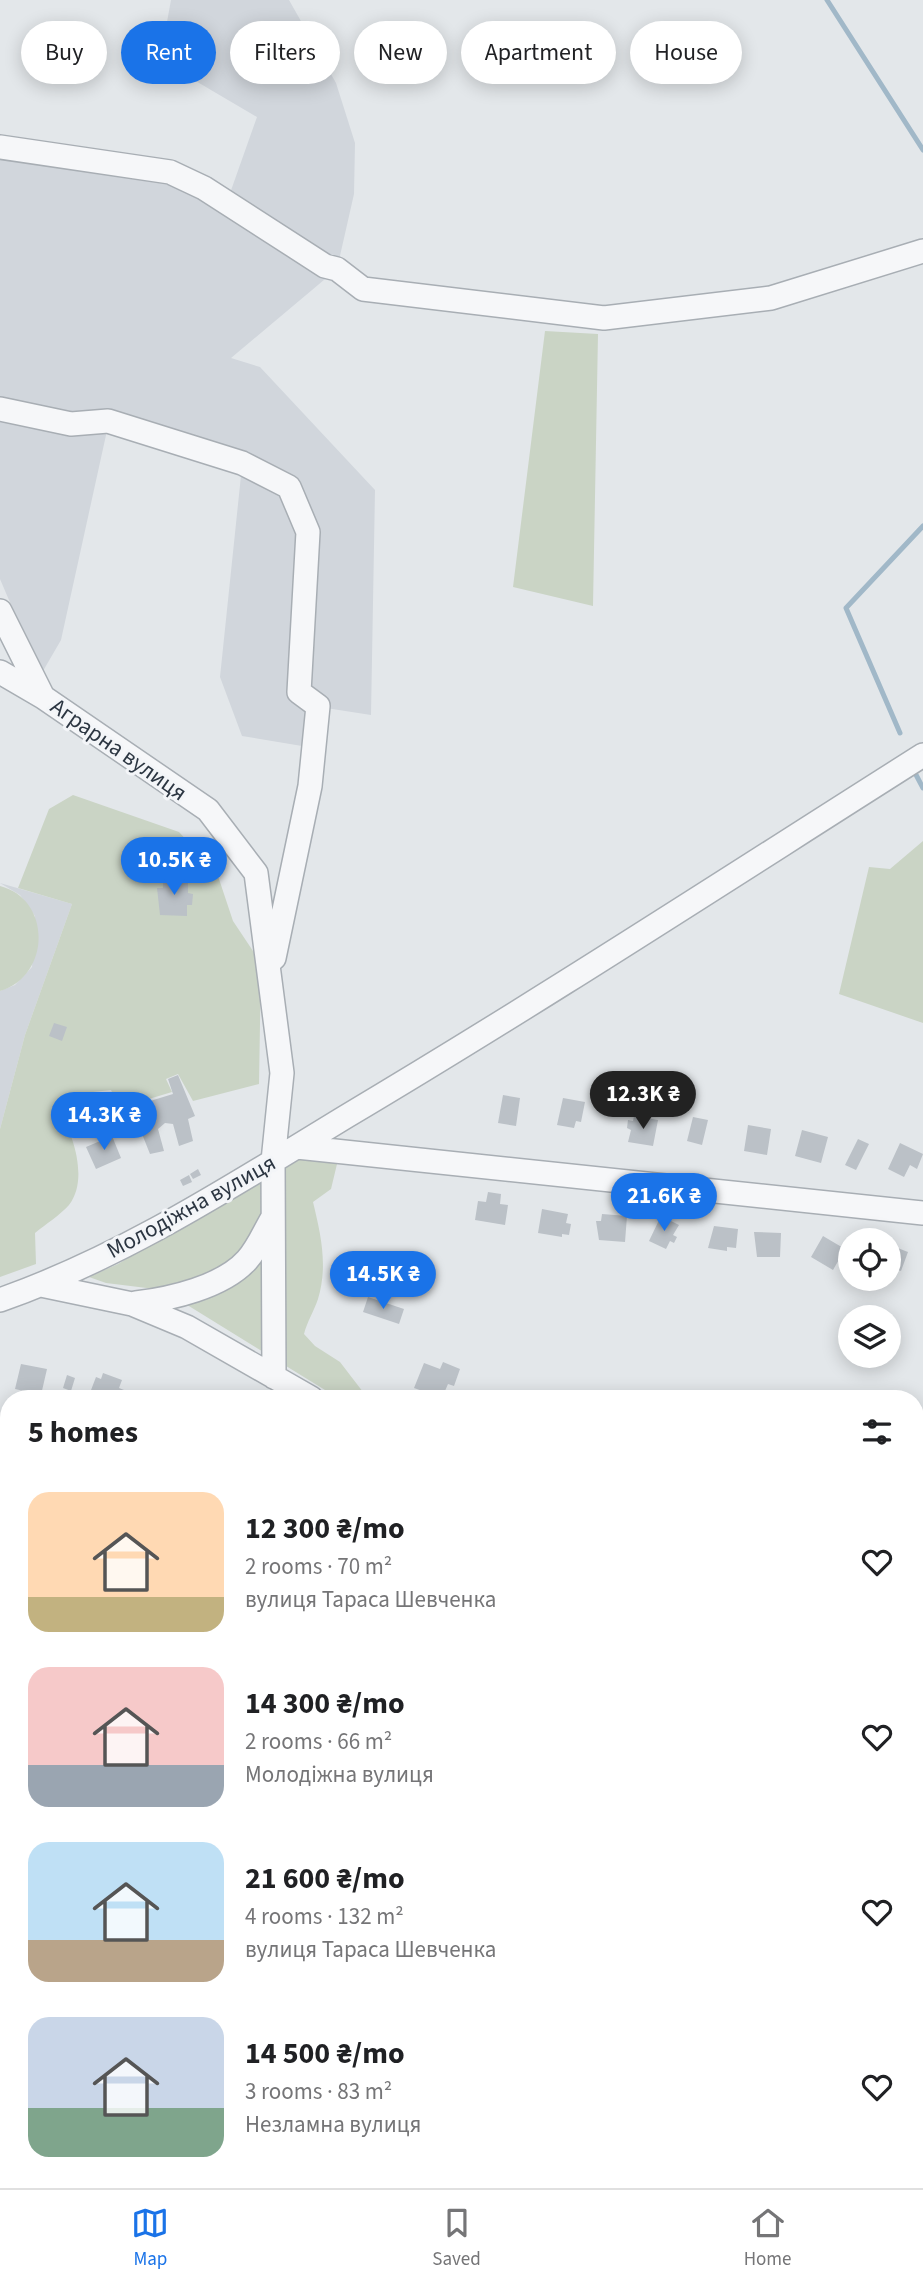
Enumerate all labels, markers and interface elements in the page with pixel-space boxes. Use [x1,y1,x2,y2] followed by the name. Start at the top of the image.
[21,21,107,84] chip: Buy
[121,21,216,84] chip: Rent
[230,21,340,84] chip: Filters
[354,21,447,84] chip: New
[461,21,616,84] chip: Apartment
[630,21,742,84] chip: House
[44,690,194,809] street label: Аграрна вулиця
[109,838,239,897] pin: 10.5K ₴
[137,843,211,876] text: 10.5K ₴
[578,1072,708,1131] pin: 12.3K ₴
[606,1077,680,1110] text: 12.3K ₴
[39,1092,169,1152] pin: 14.3K ₴
[67,1098,141,1131] text: 14.3K ₴
[101,1146,282,1267] street label: Молодіжна вулиця
[599,1174,729,1233] pin: 21.6K ₴
[627,1179,701,1212] text: 21.6K ₴
[838,1228,901,1368] map controls
[838,1228,901,1291] button: locate
[318,1252,448,1311] pin: 14.5K ₴
[346,1257,420,1290] text: 14.5K ₴
[838,1305,901,1368] button: layers
[28,1411,138,1454] text: 5 homes
[858,1413,896,1451] icon: filters
[245,1507,405,1550] text: 12 300 ₴/mo
[84,1520,168,1604] icon: home
[858,1543,896,1581] icon: heart
[245,1550,392,1583] text: 2 rooms · 70 m²
[245,1583,496,1616] text: вулиця Тараса Шевченка
[245,1682,405,1725] text: 14 300 ₴/mo
[84,1695,168,1779] icon: home
[858,1718,896,1756] icon: heart
[245,1725,392,1758] text: 2 rooms · 66 m²
[245,1758,434,1791] text: Молодіжна вулиця
[245,1857,405,1900] text: 21 600 ₴/mo
[84,1870,168,1954] icon: home
[858,1893,896,1931] icon: heart
[245,1900,404,1933] text: 4 rooms · 132 m²
[245,1933,496,1966] text: вулиця Тараса Шевченка
[245,2032,405,2075] text: 14 500 ₴/mo
[84,2045,168,2129] icon: home
[858,2068,896,2106] icon: heart
[245,2075,392,2108] text: 3 rooms · 83 m²
[245,2108,421,2141] text: Незламна вулиця
[131,2204,169,2273] tab: Map
[432,2204,481,2273] tab: Saved
[744,2204,792,2273] tab: Home

